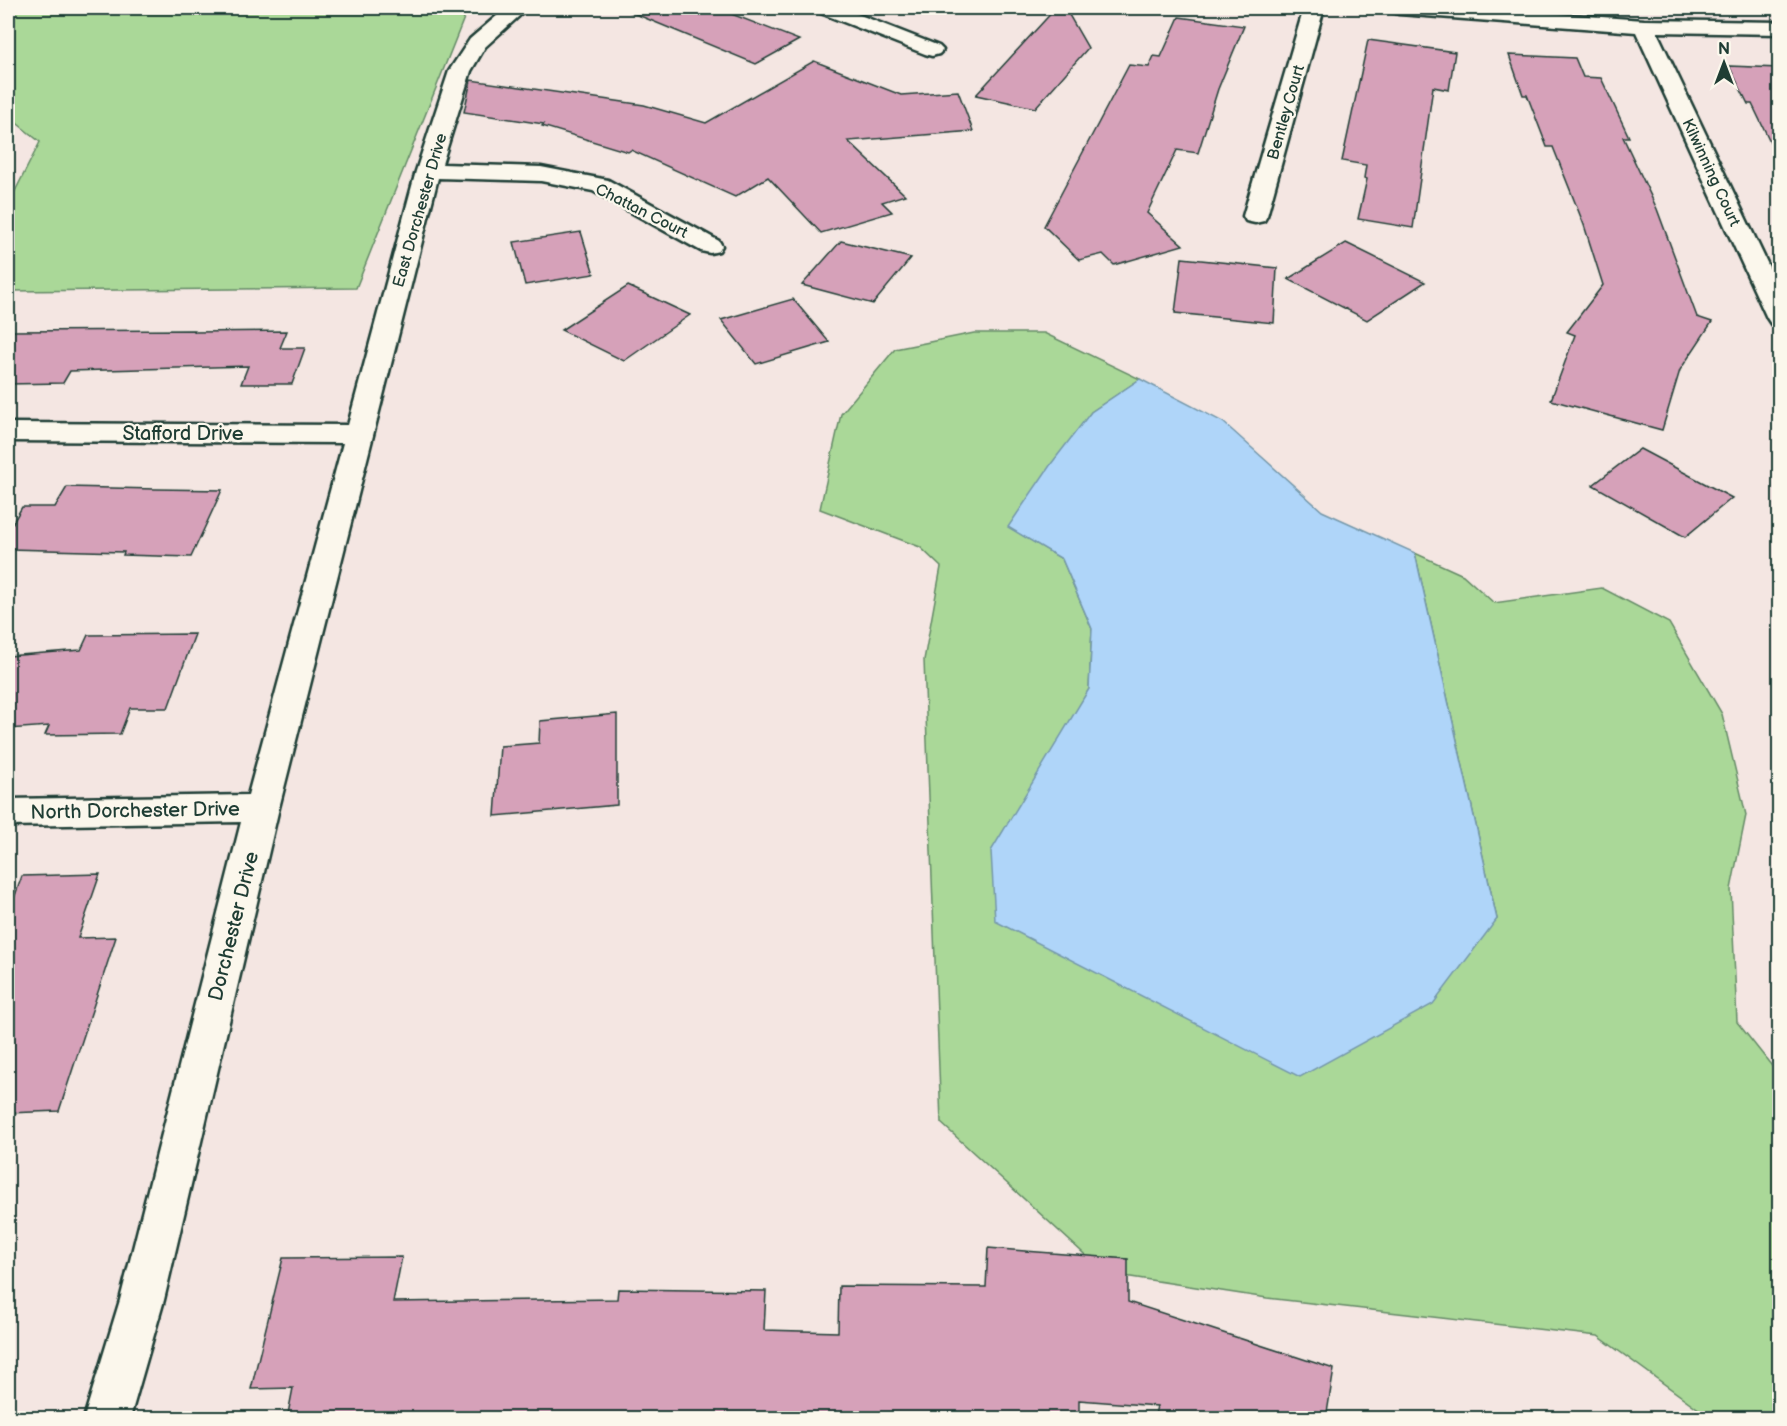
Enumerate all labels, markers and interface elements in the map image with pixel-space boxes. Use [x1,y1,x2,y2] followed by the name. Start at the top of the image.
[1694,33,1754,93] north arrow
[1718,40,1730,59] text: N
[1264,63,1309,162] street label: Bentley Court
[1677,116,1744,230] street label: Kilwinning Court
[389,131,452,290] street label: East Dorchester Drive
[592,180,691,243] street label: Chattan Court
[122,422,244,446] street label: Stafford Drive
[30,797,240,825] street label: North Dorchester Drive
[204,849,264,1003] street label: Dorchester Drive

